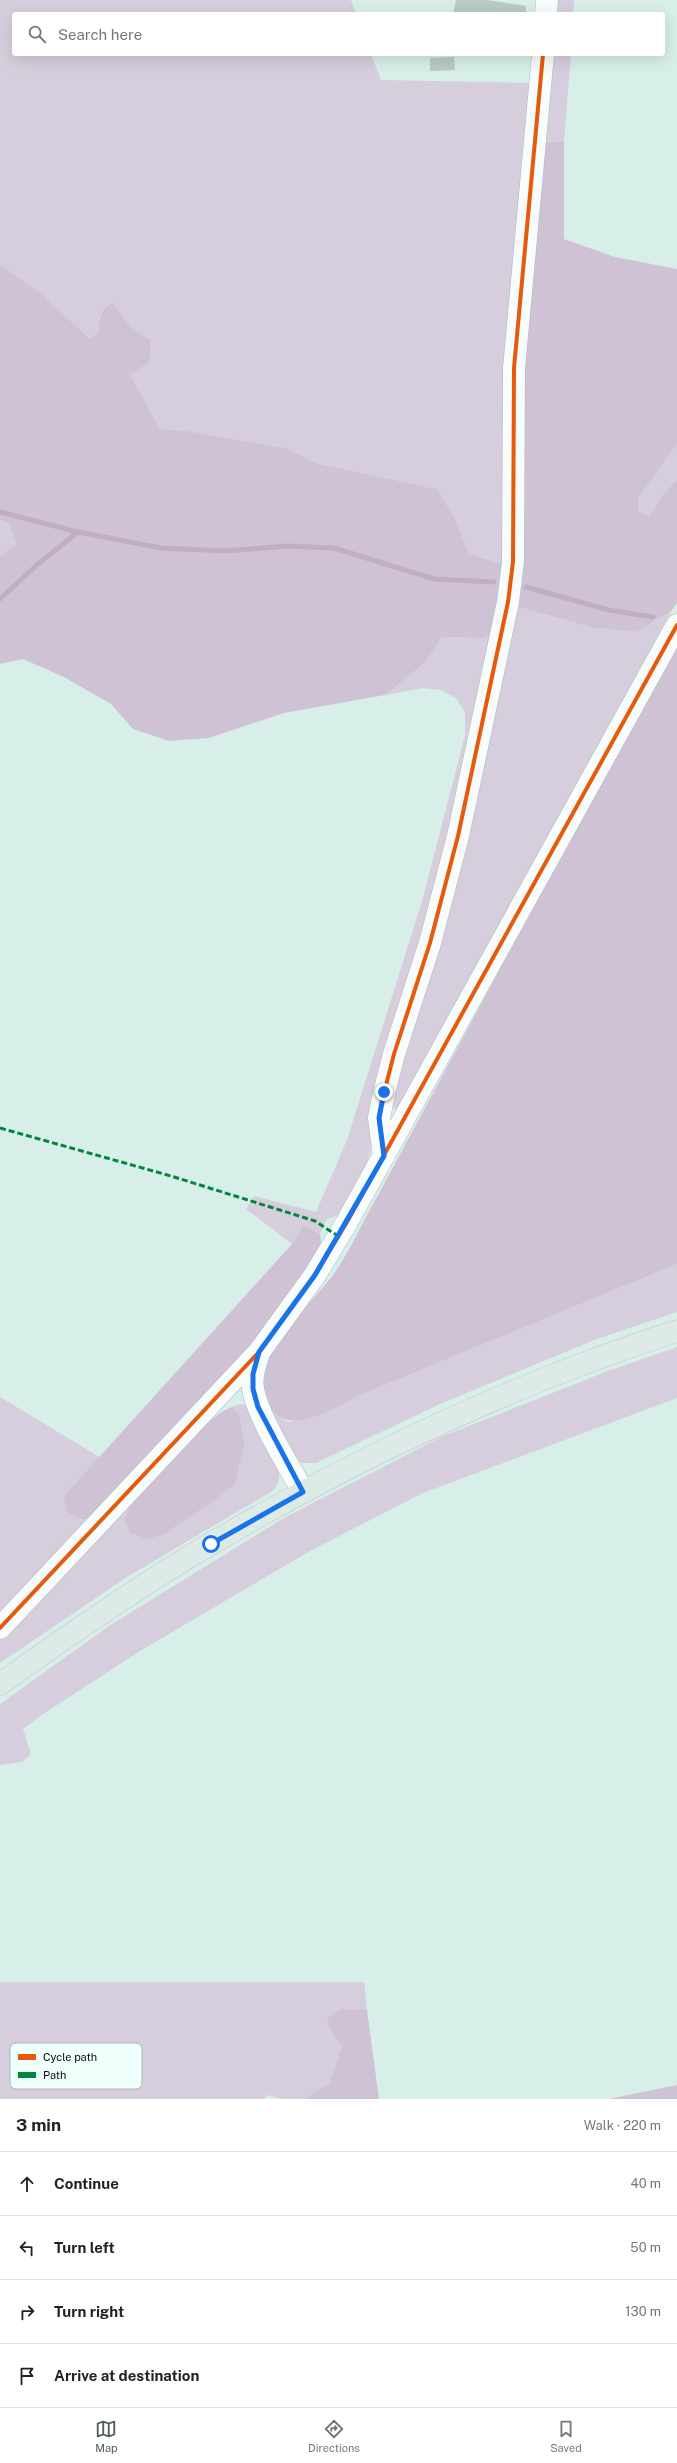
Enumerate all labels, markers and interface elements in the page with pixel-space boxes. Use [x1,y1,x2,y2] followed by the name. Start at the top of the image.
[12,12,665,56] search box
[26,23,48,45] icon: search
[58,26,142,43] text: Search here
[375,1083,393,1101] route end
[202,1535,220,1553] route start
[10,2043,142,2089] legend
[43,2051,97,2063] text: Cycle path
[43,2069,66,2081] text: Path
[16,2115,61,2135] text: 3 min
[584,2118,661,2133] text: Walk · 220 m
[16,2173,38,2195] icon: ahead
[54,2175,119,2192] text: Continue
[630,2176,661,2191] text: 40 m
[16,2237,38,2259] icon: left
[54,2239,115,2256] text: Turn left
[630,2240,661,2255] text: 50 m
[16,2301,38,2323] icon: right
[54,2303,124,2320] text: Turn right
[625,2304,661,2319] text: 130 m
[16,2365,38,2387] icon: arrive
[54,2367,199,2384] text: Arrive at destination
[95,2418,118,2454] tab: Map
[308,2418,360,2454] tab: Directions
[550,2418,582,2454] tab: Saved

